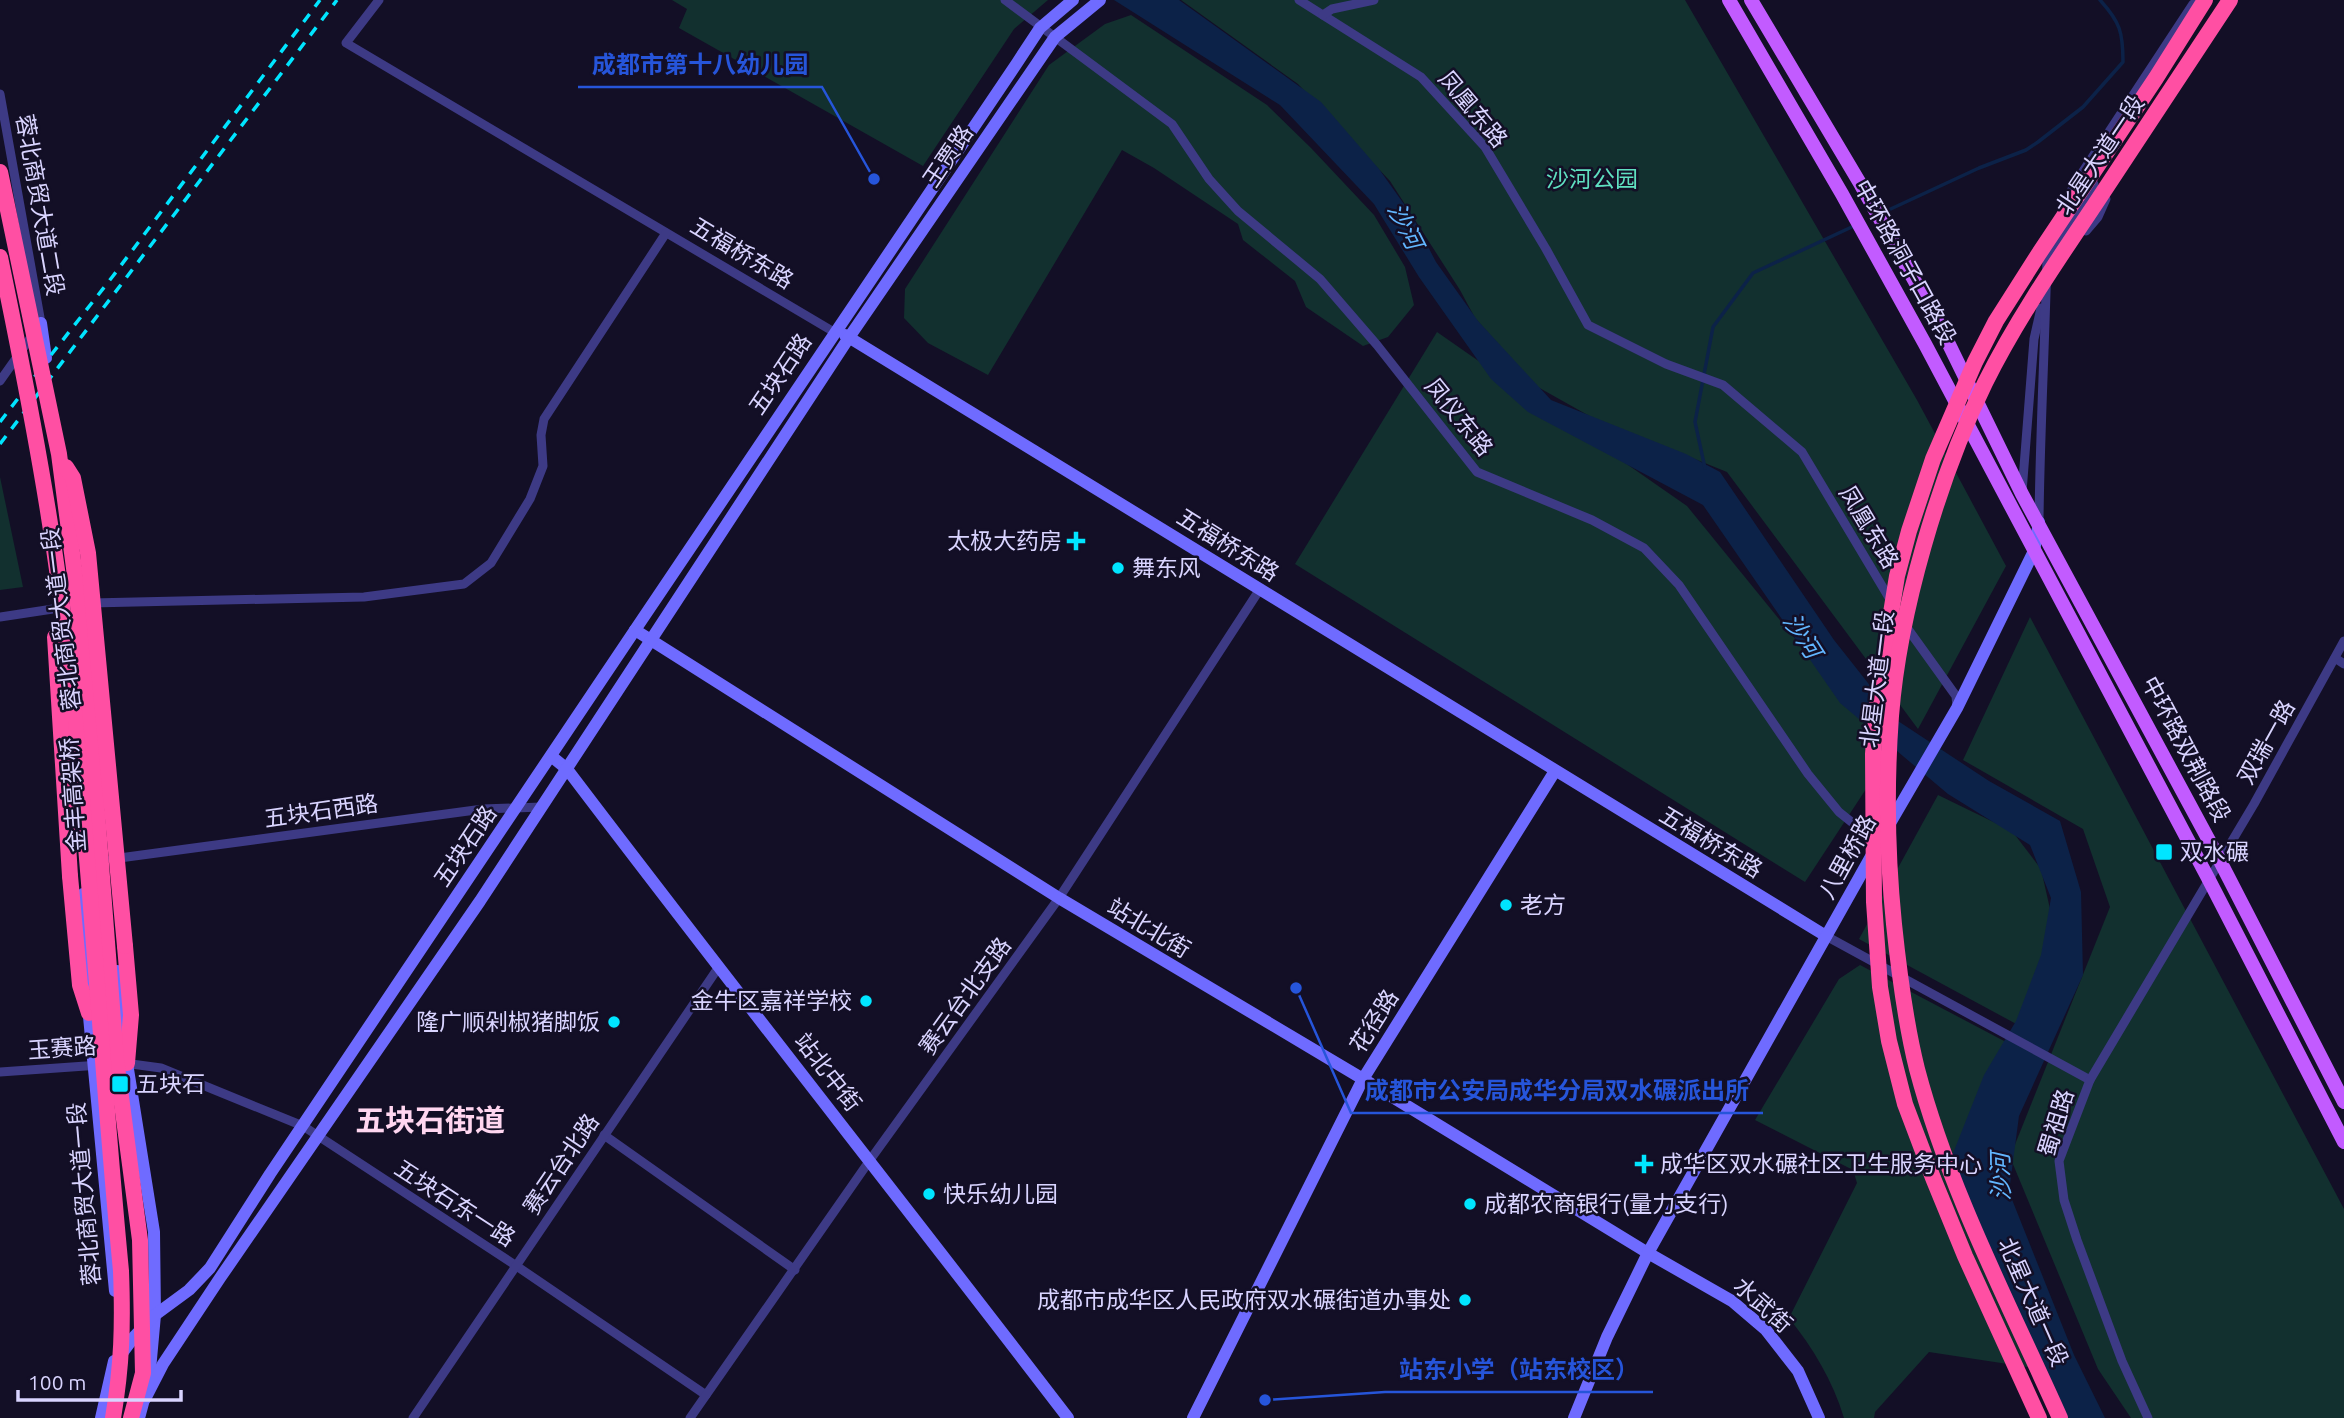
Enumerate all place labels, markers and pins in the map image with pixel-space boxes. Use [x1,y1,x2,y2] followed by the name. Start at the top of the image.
[578,42,822,87] callout: 成都市第十八幼儿园
[947,528,1062,553] place label: 太极大药房
[1068,533,1084,549] marker: 太极大药房
[1132,555,1201,580] place label: 舞东风
[1110,560,1126,576] marker: 舞东风
[2180,839,2249,864] place label: 双水碾
[2154,842,2174,862] marker: 双水碾
[1520,892,1566,917] place label: 老方
[1498,897,1514,913] marker: 老方
[691,988,852,1013] place label: 金牛区嘉祥学校
[858,993,874,1009] marker: 金牛区嘉祥学校
[416,1009,600,1034] place label: 隆广顺剁椒猪脚饭
[606,1014,622,1030] marker: 隆广顺剁椒猪脚饭
[1351,1068,1763,1113] callout: 成都市公安局成华分局双水碾派出所
[136,1071,205,1096] place label: 五块石
[110,1074,130,1094] marker: 五块石
[1660,1151,1982,1176] place label: 成华区双水碾社区卫生服务中心
[1634,1154,1654,1174] marker: 成华区双水碾社区卫生服务中心
[943,1181,1058,1206] place label: 快乐幼儿园
[921,1186,937,1202] marker: 快乐幼儿园
[1484,1191,1729,1217] place label: 成都农商银行(量力支行)
[1462,1196,1478,1212] marker: 成都农商银行(量力支行)
[1037,1287,1451,1312] place label: 成都市成华区人民政府双水碾街道办事处
[1457,1292,1473,1308] marker: 成都市成华区人民政府双水碾街道办事处
[1385,1347,1653,1392] callout: 站东小学（站东校区）

